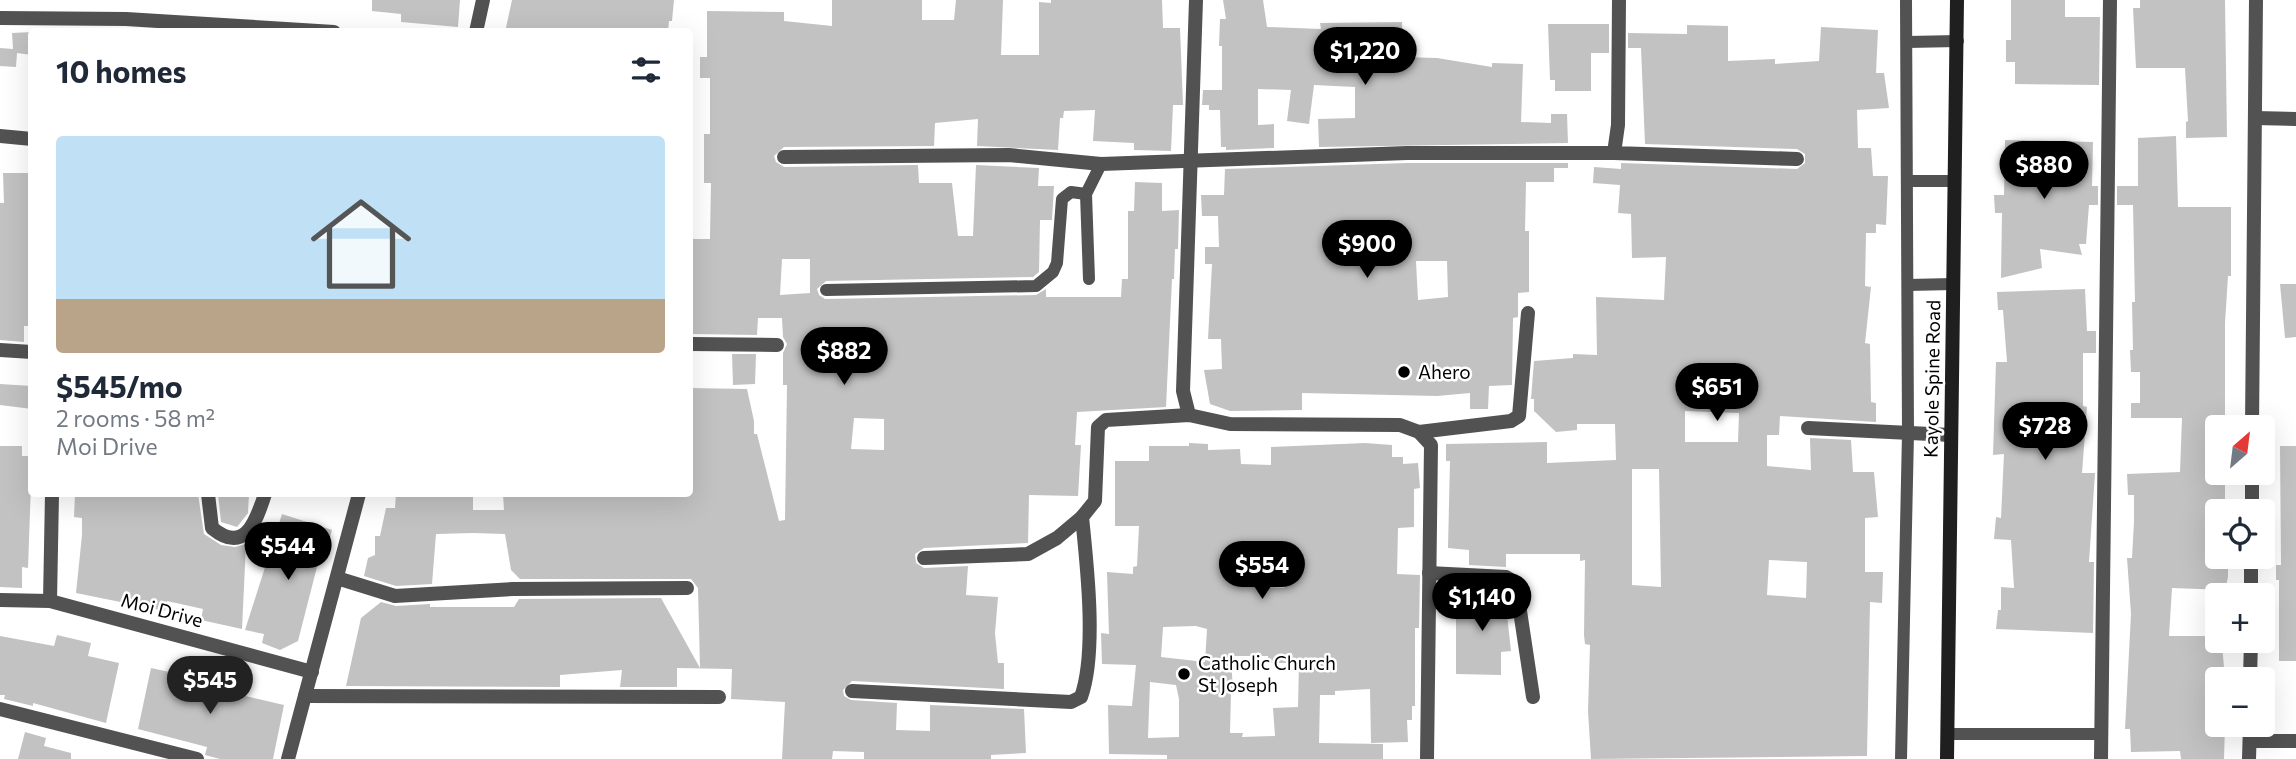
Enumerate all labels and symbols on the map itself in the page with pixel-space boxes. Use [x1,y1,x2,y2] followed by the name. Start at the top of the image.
[1308,28,1422,87] pin: $1,220
[2003,142,2085,201] pin: $880
[1326,220,1408,280] pin: $900
[1919,300,1944,458] street label: Kayole Spine Road
[803,328,885,387] pin: $882
[1418,360,1471,383] place label: Ahero
[1396,364,1412,380] marker: Ahero
[1676,364,1758,423] pin: $651
[2004,402,2086,462] pin: $728
[2205,415,2275,485] north arrow
[247,522,329,582] pin: $544
[1221,542,1303,601] pin: $554
[1425,574,1539,633] pin: $1,140
[119,588,206,631] street label: Moi Drive
[1198,651,1336,696] place label: Catholic Church St Joseph
[169,656,251,716] pin: $545
[1176,666,1192,682] marker: Catholic Church St Joseph

